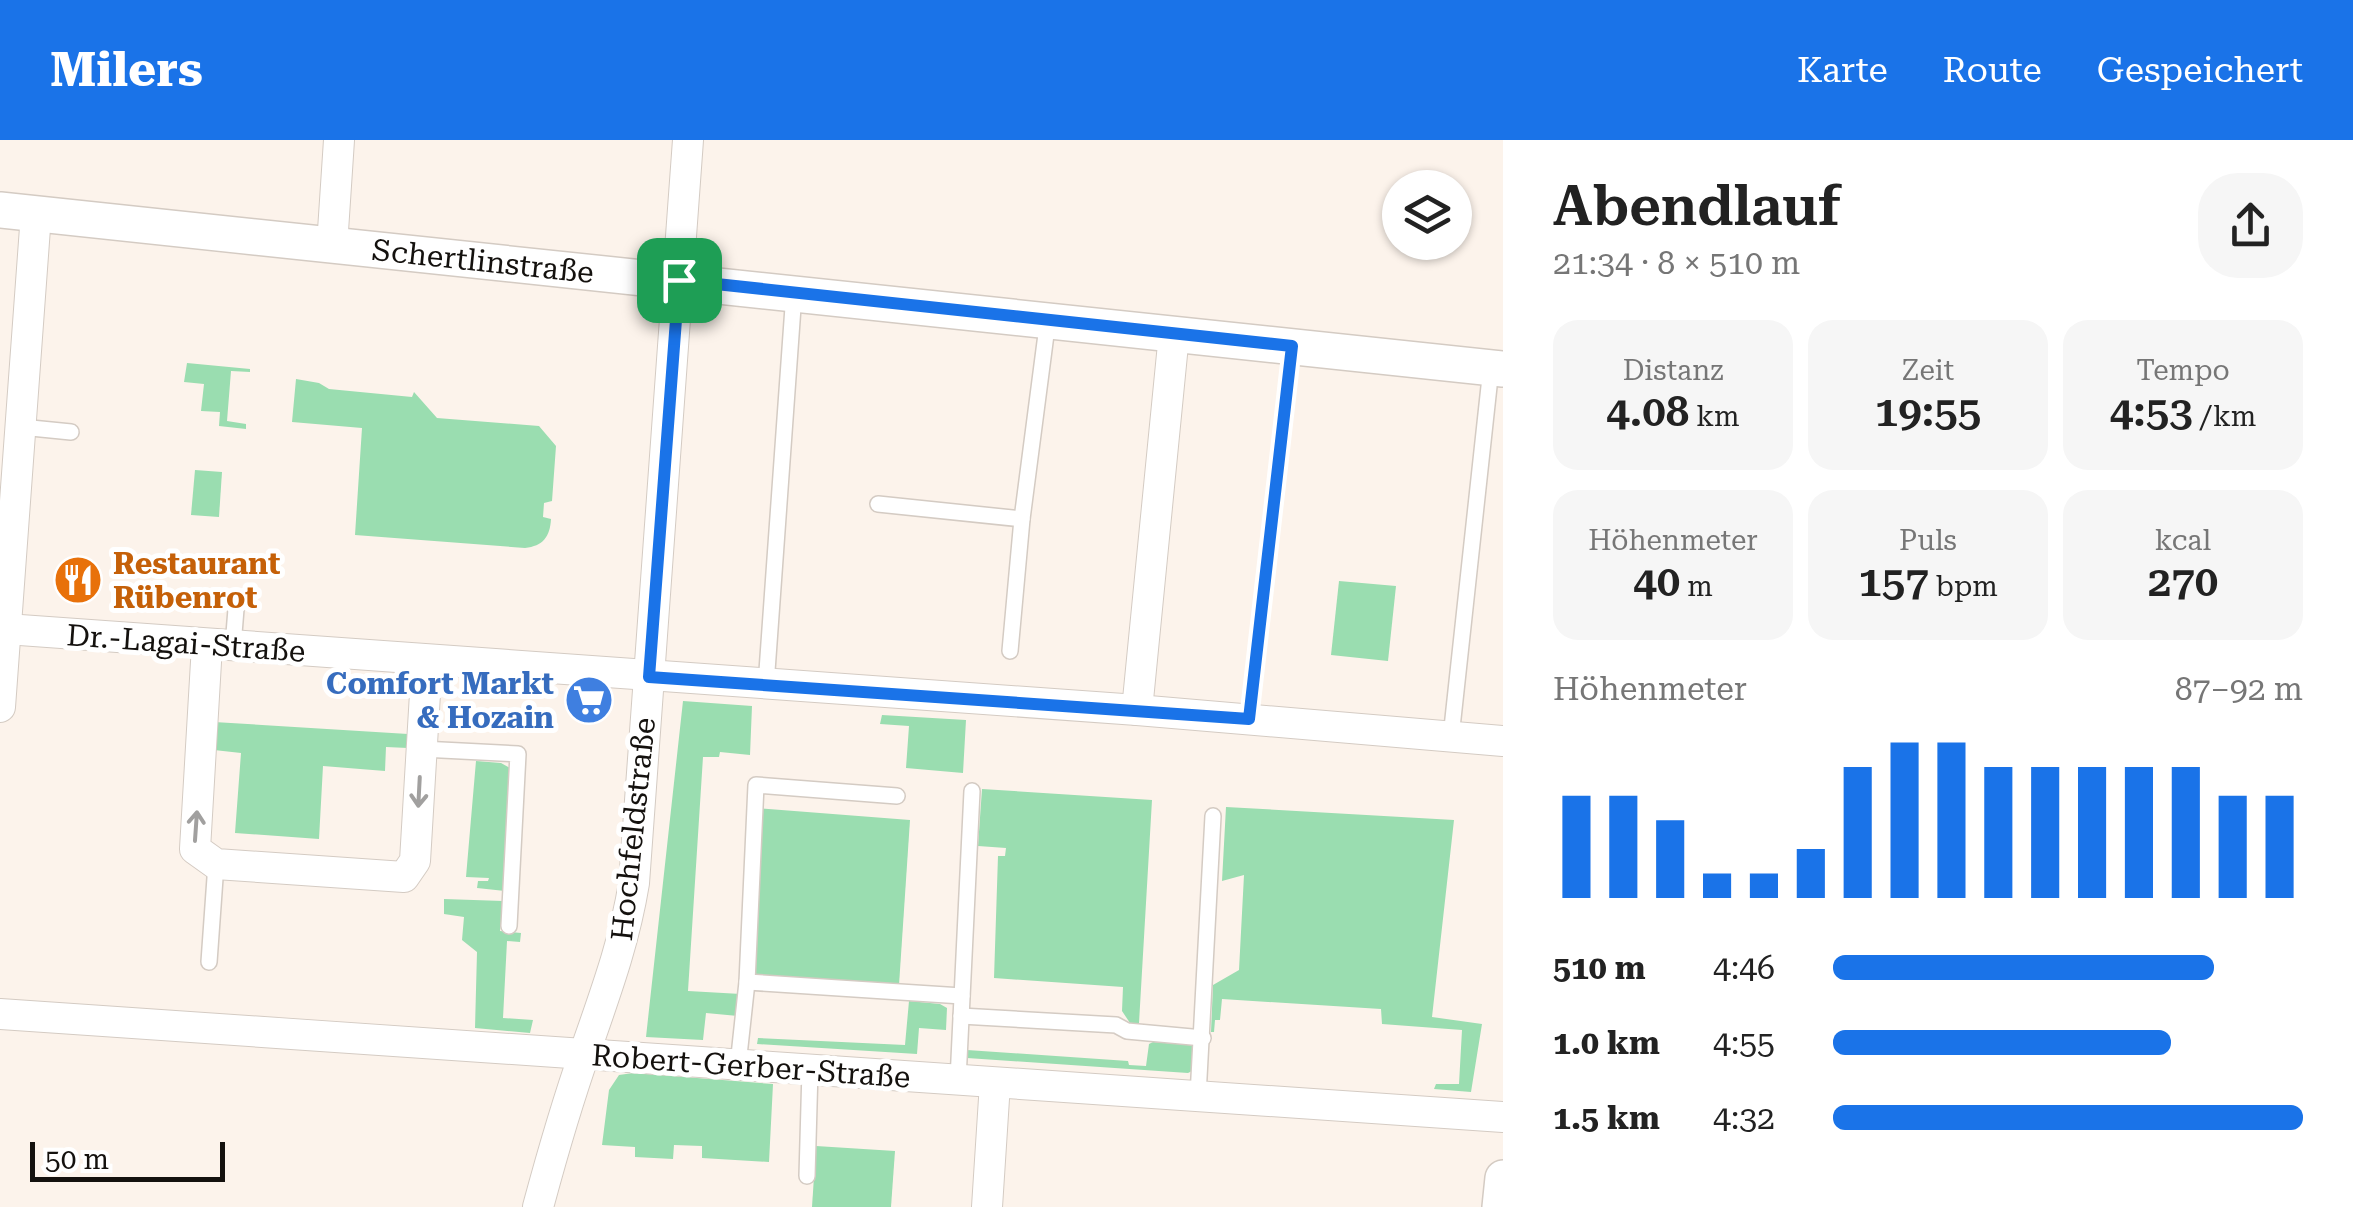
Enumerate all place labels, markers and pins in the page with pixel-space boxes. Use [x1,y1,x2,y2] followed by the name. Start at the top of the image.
[637,238,722,323] pin
[113,546,280,615] place label: Restaurant Rübenrot
[52,554,104,606] restaurant icon: Restaurant Rübenrot
[326,666,554,735] place label: Comfort Markt & Hozain
[563,674,615,726] supermarket icon: Comfort Markt & Hozain

